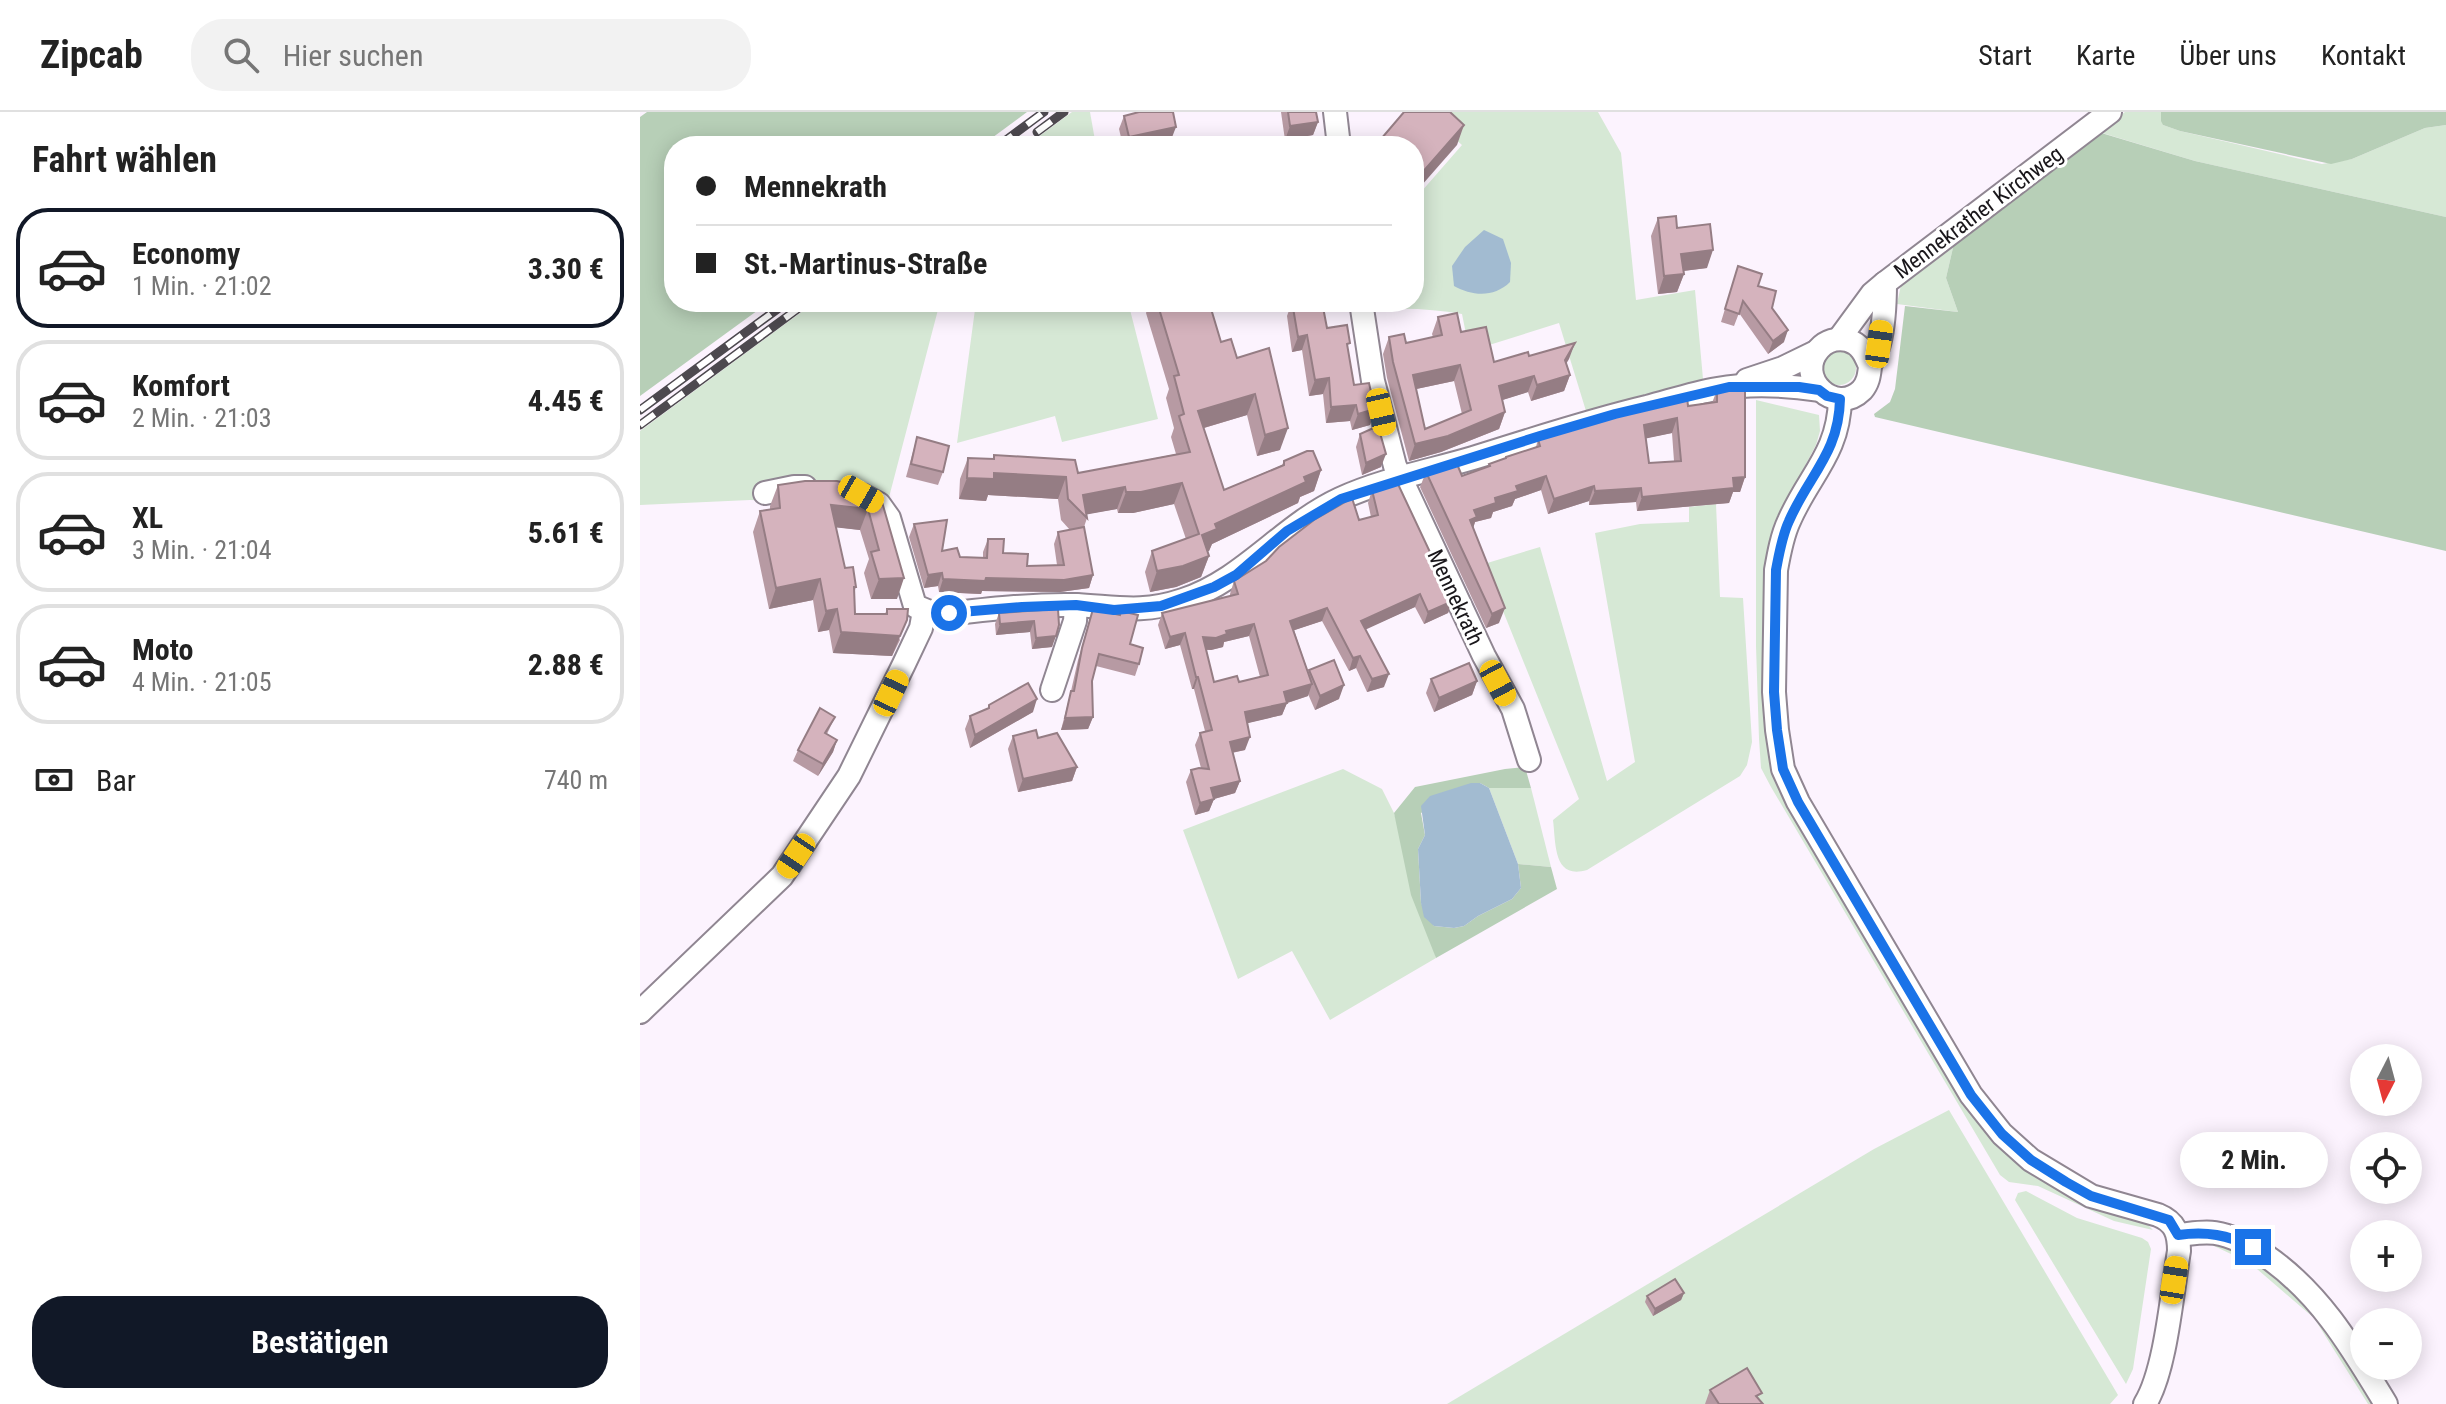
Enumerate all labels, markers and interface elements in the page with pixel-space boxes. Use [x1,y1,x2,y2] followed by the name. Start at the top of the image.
[191,19,751,91] search box
[40,33,143,77] text: Zipcab
[219,33,263,77] icon: search
[283,38,423,73] text: Hier suchen
[1978,39,2032,72] text: Start
[2076,39,2135,72] text: Karte
[2179,39,2277,72] text: Über uns
[2321,39,2406,72] text: Kontakt
[32,139,217,181] text: Fahrt wählen
[1889,141,2067,284] street label: Mennekrather Kirchweg
[744,169,887,204] text: Mennekrath
[36,232,108,304] icon: car
[132,236,240,271] text: Economy
[744,246,987,281] text: St.-Martinus-Straße
[528,251,604,286] text: 3.30 €
[132,271,272,301] text: 1 Min. · 21:02
[1864,319,1894,369] car
[36,364,108,436] icon: car
[132,368,230,403] text: Komfort
[528,383,604,418] text: 4.45 €
[1364,386,1398,438] car
[132,403,272,433] text: 2 Min. · 21:03
[834,472,888,516] car
[36,496,108,568] icon: car
[132,500,163,535] text: XL
[528,515,604,550] text: 5.61 €
[132,535,272,565] text: 3 Min. · 21:04
[1423,546,1489,649] street label: Mennekrath
[931,595,967,631] route start
[36,628,108,700] icon: car
[132,632,193,667] text: Moto
[528,647,604,682] text: 2.88 €
[1476,656,1520,710] car
[870,666,912,720] car
[132,667,272,697] text: 4 Min. · 21:05
[32,758,76,802] icon: cash
[96,763,136,798] text: Bar
[544,765,608,795] text: 740 m
[773,829,819,883] car
[2350,1044,2422,1116] north arrow
[2350,1044,2422,1380] map controls
[2179,1131,2327,1187] callout: 2 Min.
[2350,1132,2422,1204] button: locate
[2221,1145,2287,1175] text: 2 Min.
[2350,1220,2422,1292] button: +
[2235,1229,2271,1265] route end
[2158,1254,2190,1306] car
[32,1296,608,1388] button: Bestätigen
[2350,1308,2422,1380] button: −

